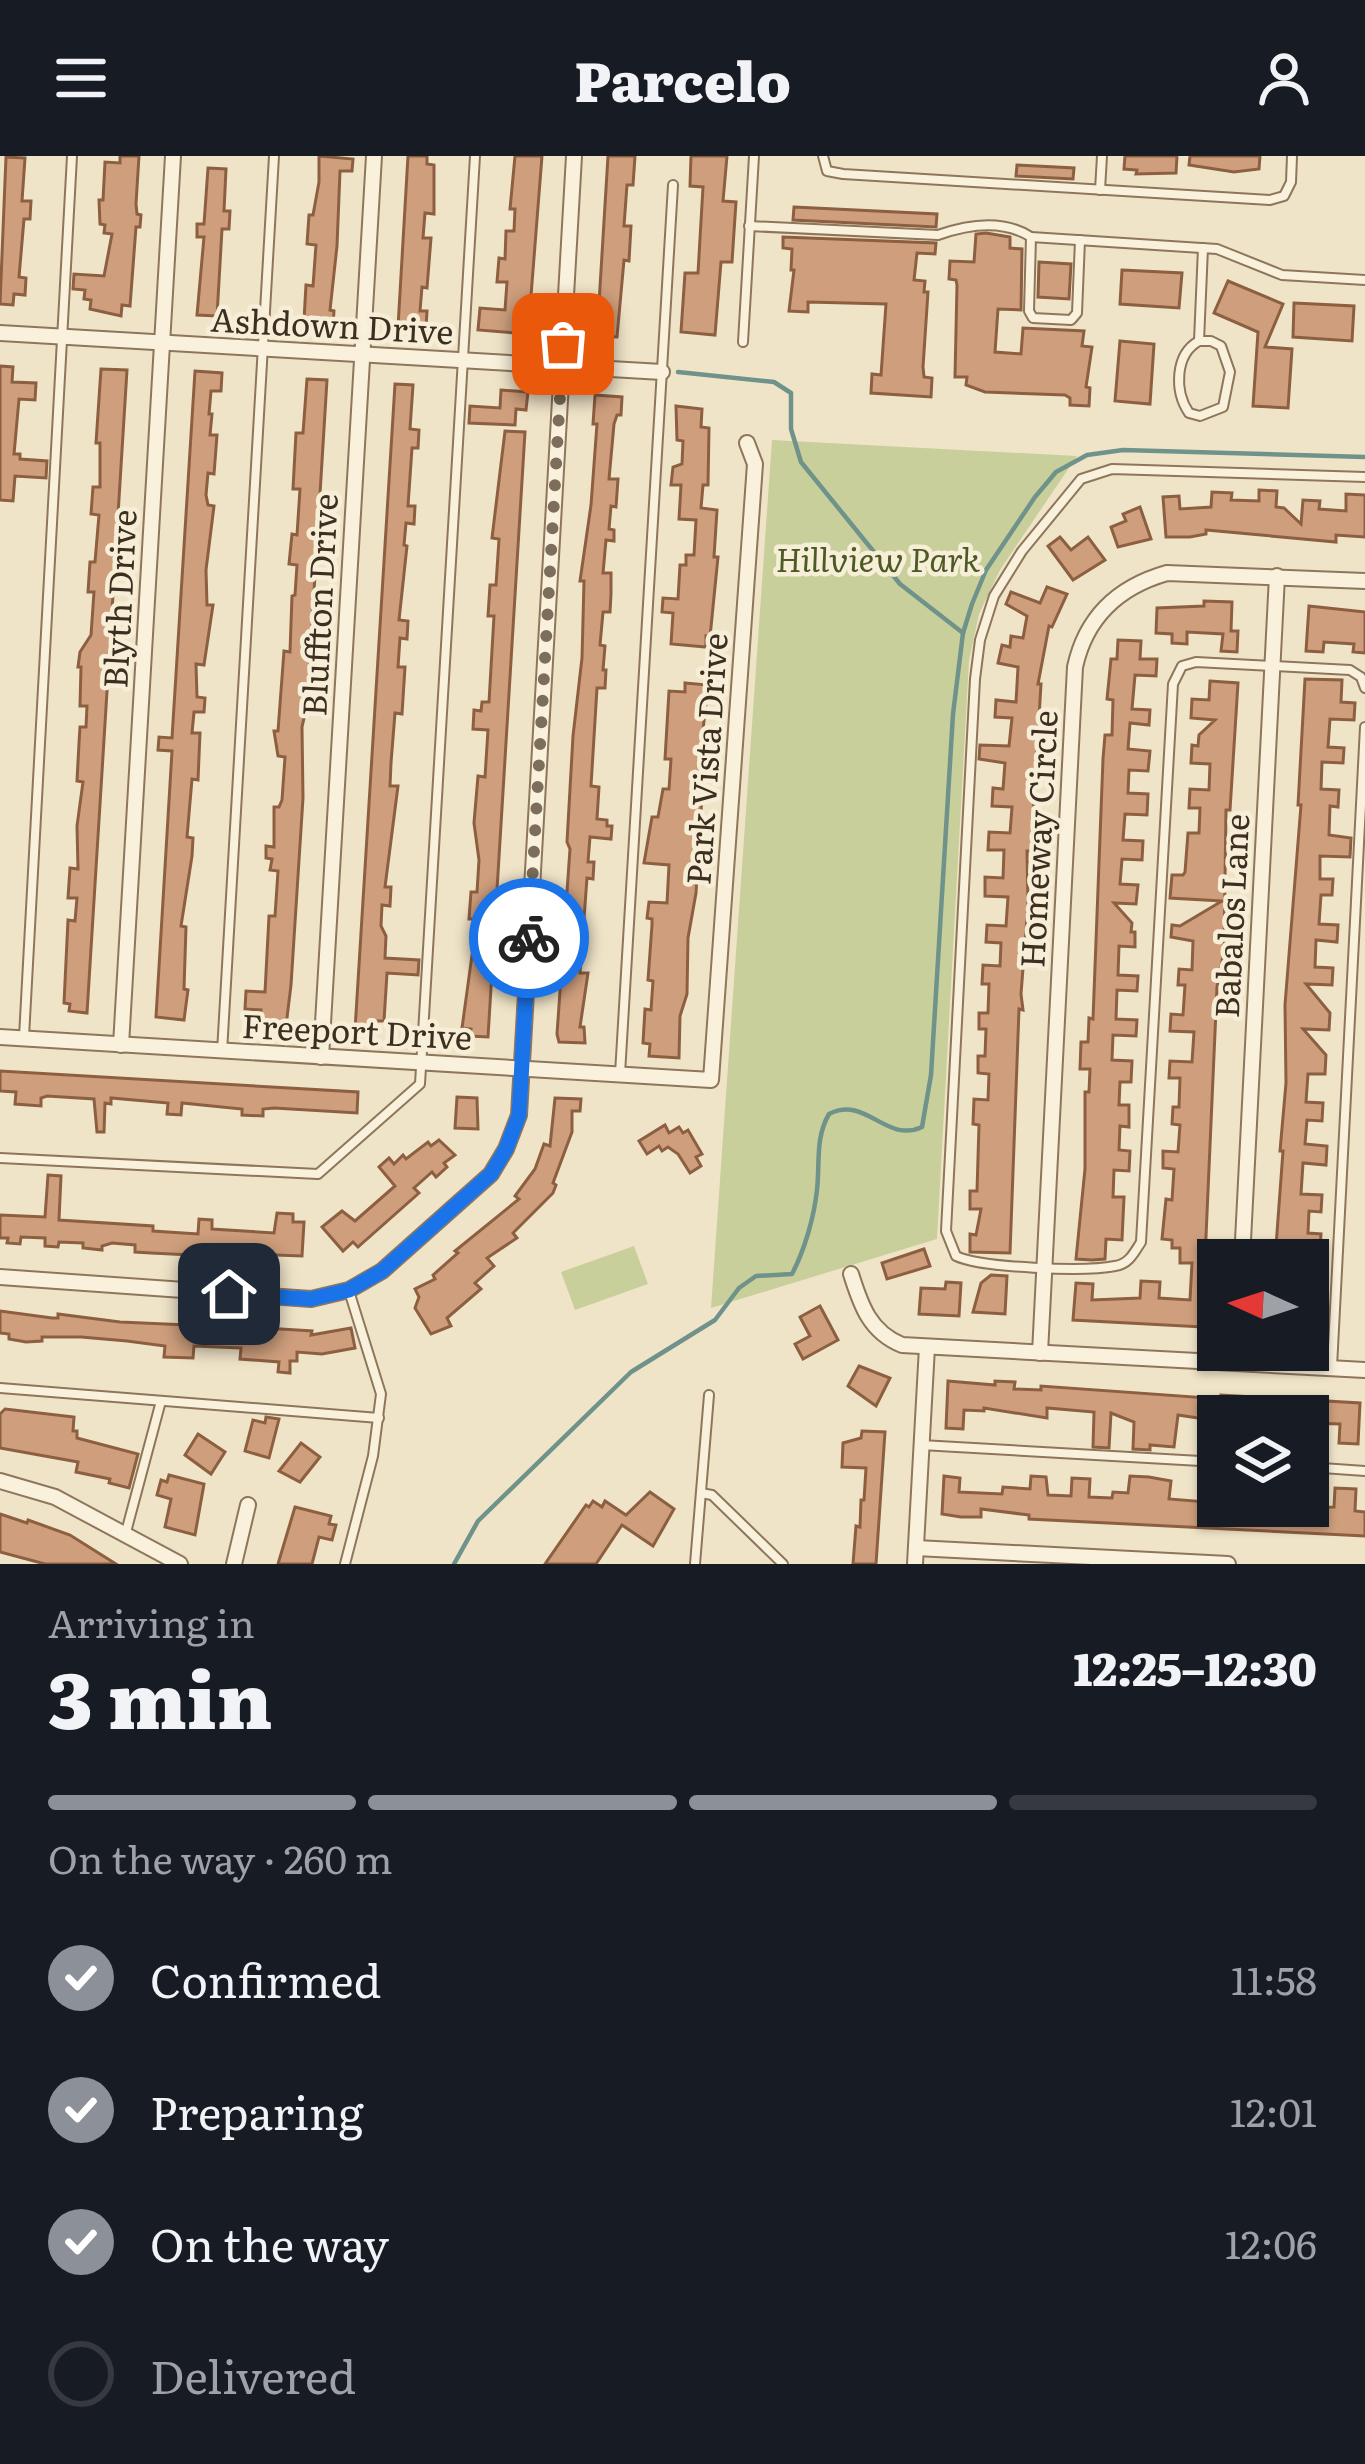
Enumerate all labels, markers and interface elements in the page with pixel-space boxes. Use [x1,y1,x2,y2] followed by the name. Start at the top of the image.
[574,38,791,119] text: Parcelo
[48,45,114,111] icon: menu
[1251,45,1317,111] icon: person
[209,293,455,354] street label: Ashdown Drive
[512,293,614,395] pin
[530,311,596,377] icon: bag
[287,492,348,718] street label: Bluffton Drive
[88,508,147,690] street label: Blyth Drive
[776,533,980,582] park label: Hillview Park
[671,631,738,886] street label: Park Vista Drive
[1005,709,1068,969] street label: Homeway Circle
[1200,812,1259,1019] street label: Babalos Lane
[469,878,589,998] courier
[496,905,562,971] icon: bike
[241,999,473,1060] street label: Freeport Drive
[1197,1239,1329,1371] north arrow
[1197,1239,1329,1527] map controls
[178,1243,280,1345] pin
[196,1261,262,1327] icon: home
[1197,1395,1329,1527] button: layers
[48,1592,255,1650] text: Arriving in
[1073,1633,1317,1700] text: 12:25–12:30
[48,1637,272,1753] text: 3 min
[48,1828,393,1886] text: On the way · 260 m
[48,1945,114,2011] icon: check
[150,1945,381,2012] text: Confirmed
[1231,1949,1317,2007] text: 11:58
[48,2077,114,2143] icon: check
[150,2077,364,2144] text: Preparing
[1230,2081,1317,2139] text: 12:01
[48,2209,114,2275] icon: check
[150,2209,389,2276] text: On the way
[1225,2213,1317,2271] text: 12:06
[150,2341,356,2408] text: Delivered

